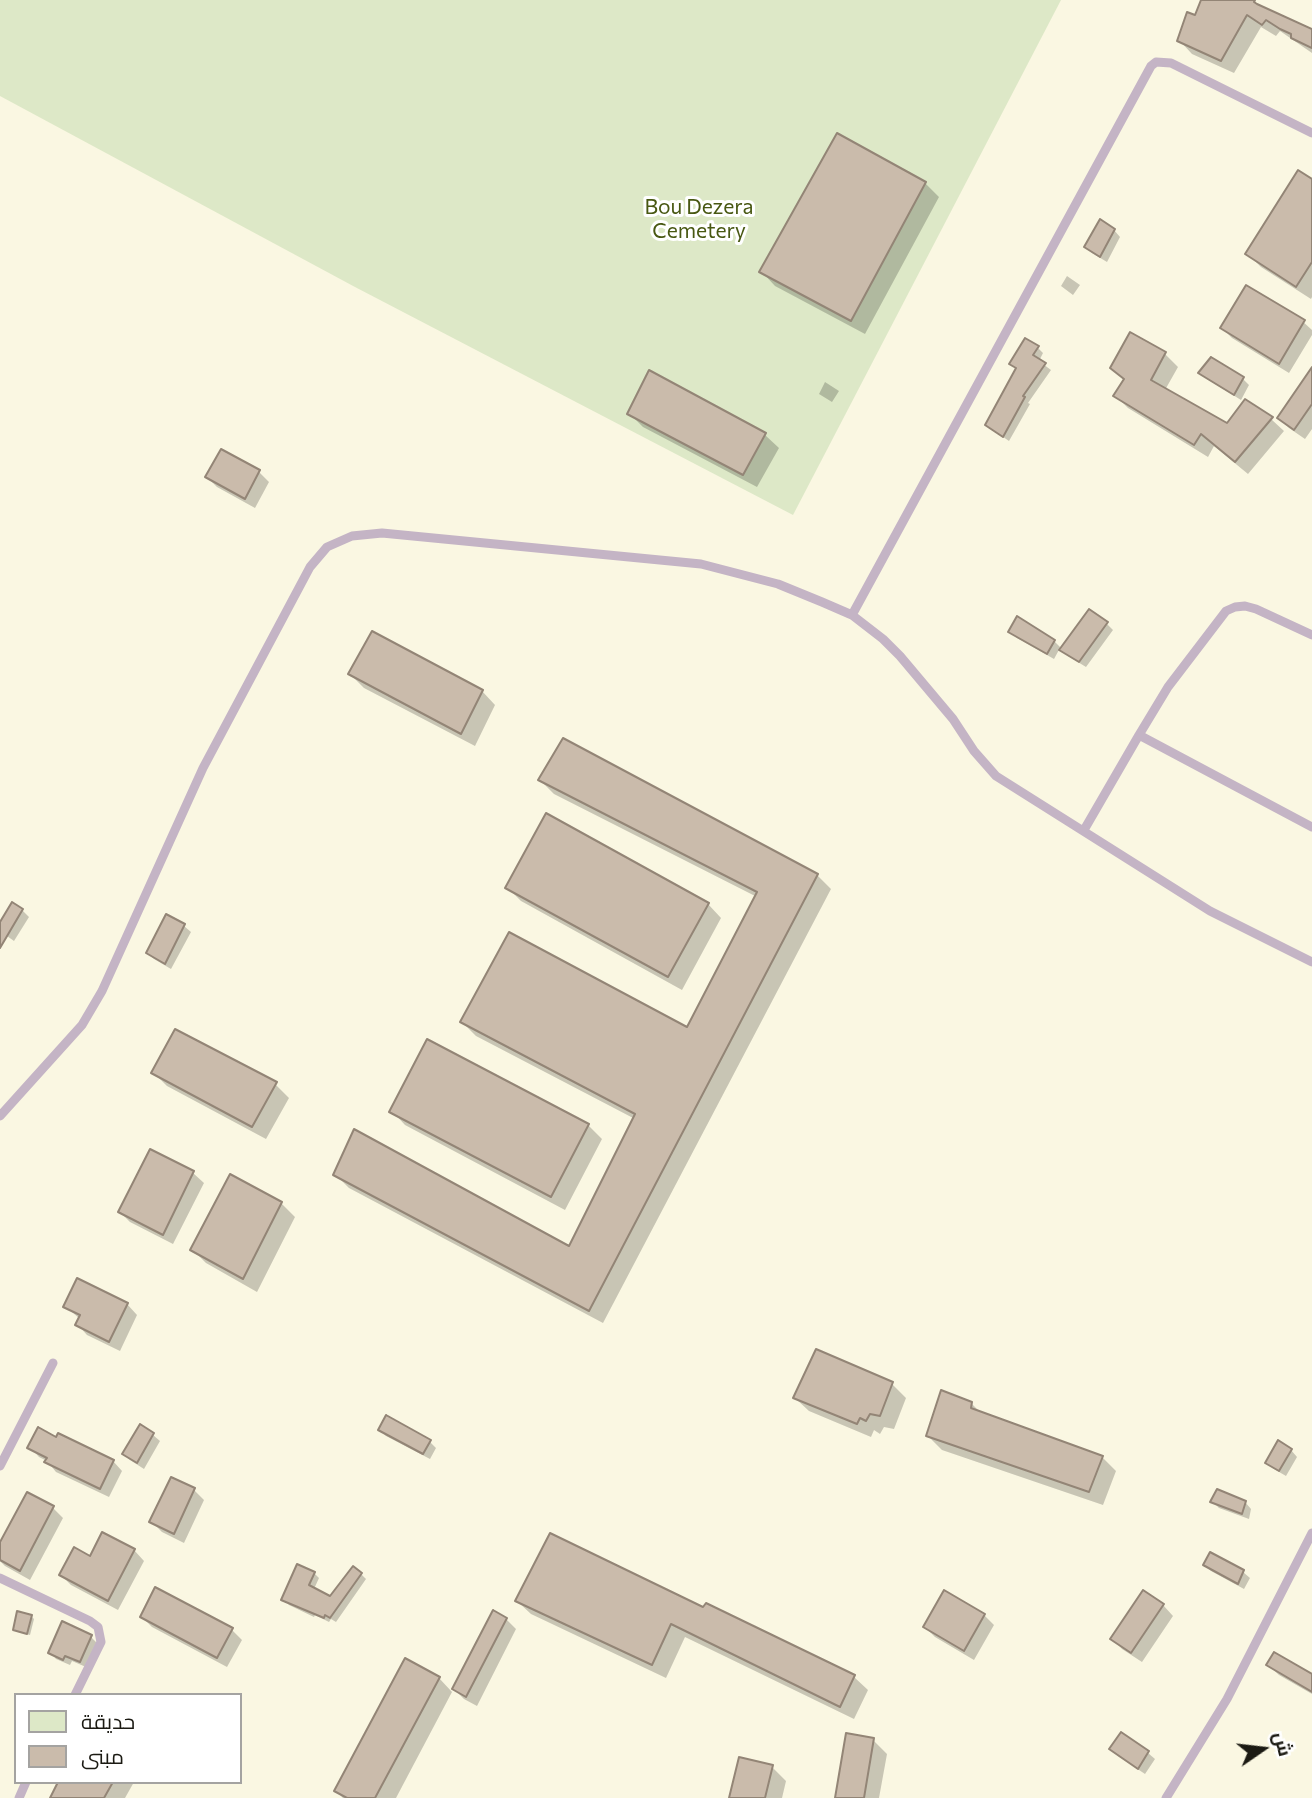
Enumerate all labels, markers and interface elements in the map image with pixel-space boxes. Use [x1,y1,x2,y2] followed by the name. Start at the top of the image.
[644,194,754,244] park label: Bou Dezera Cemetery
[14,1693,242,1784] legend
[81,1708,135,1733] text: حديقة
[1228,1714,1298,1784] north arrow
[1270,1729,1298,1758] text: ش
[81,1743,124,1768] text: مبنى

